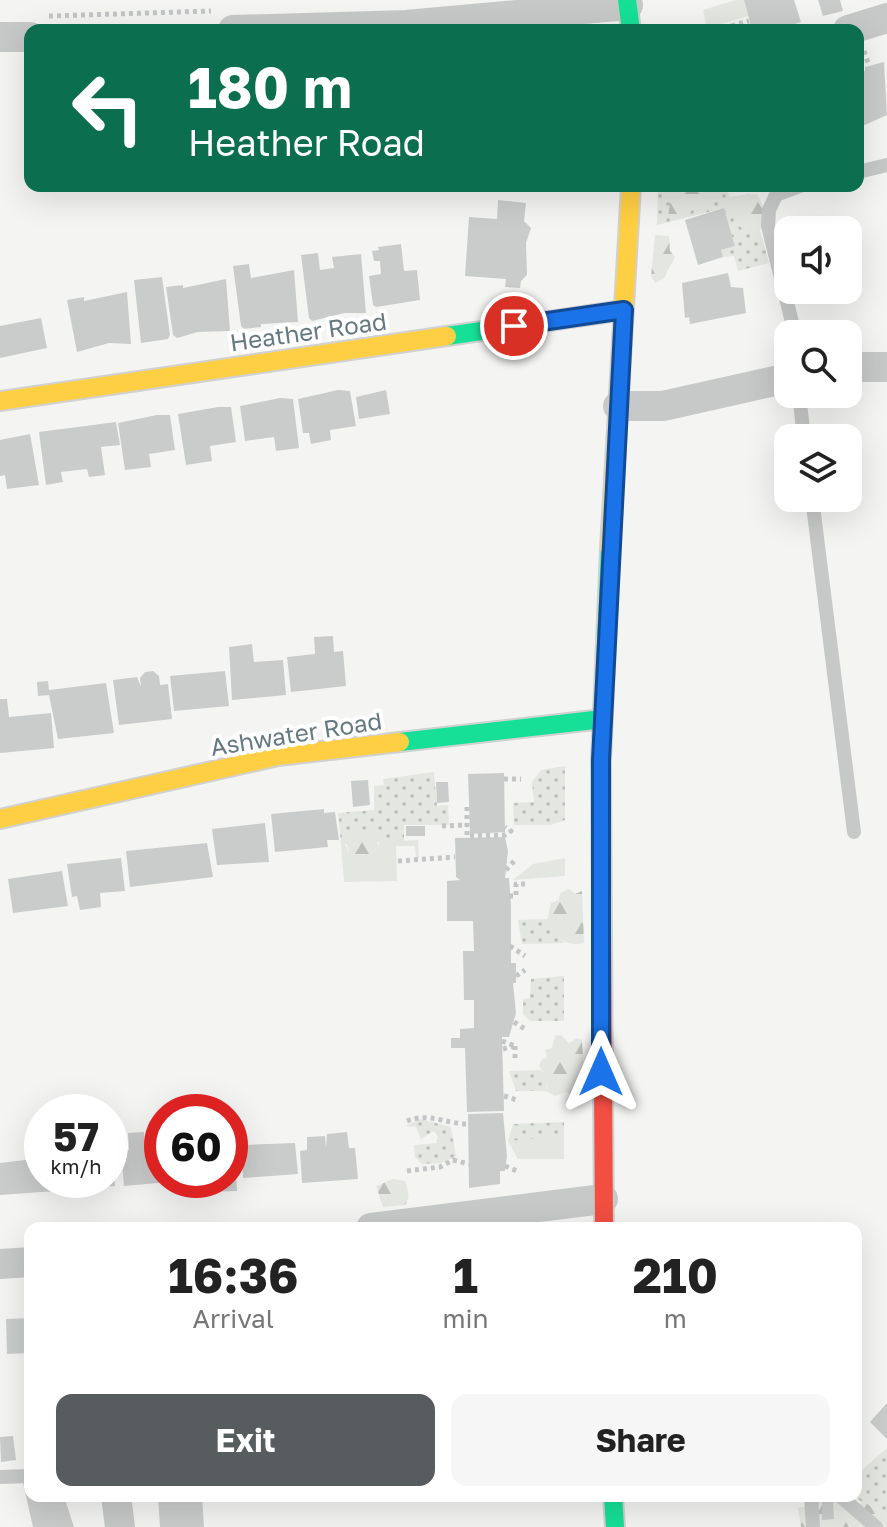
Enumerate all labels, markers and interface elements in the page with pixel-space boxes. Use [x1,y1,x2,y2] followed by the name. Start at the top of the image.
[188,53,352,120] text: 180 m
[56,56,160,160] icon: left
[188,121,425,164] text: Heather Road
[774,216,862,512] map controls
[774,216,862,304] button: sound
[480,292,548,360] pin
[492,304,536,348] icon: arrive
[228,306,388,356] street label: Heather Road
[774,320,862,408] button: search
[774,424,862,512] button: layers
[208,705,384,761] street label: Ashwater Road
[559,1030,643,1114] position arrow
[144,1094,248,1198] speed limit sign: 60
[53,1112,99,1160] text: 57
[51,1154,101,1178] text: km/h
[168,1246,298,1304] text: 16:36
[453,1246,478,1304] text: 1
[633,1246,718,1304] text: 210
[193,1303,274,1334] text: Arrival
[443,1303,489,1334] text: min
[664,1303,687,1334] text: m
[56,1394,435,1486] button: Exit
[451,1394,830,1486] button: Share

